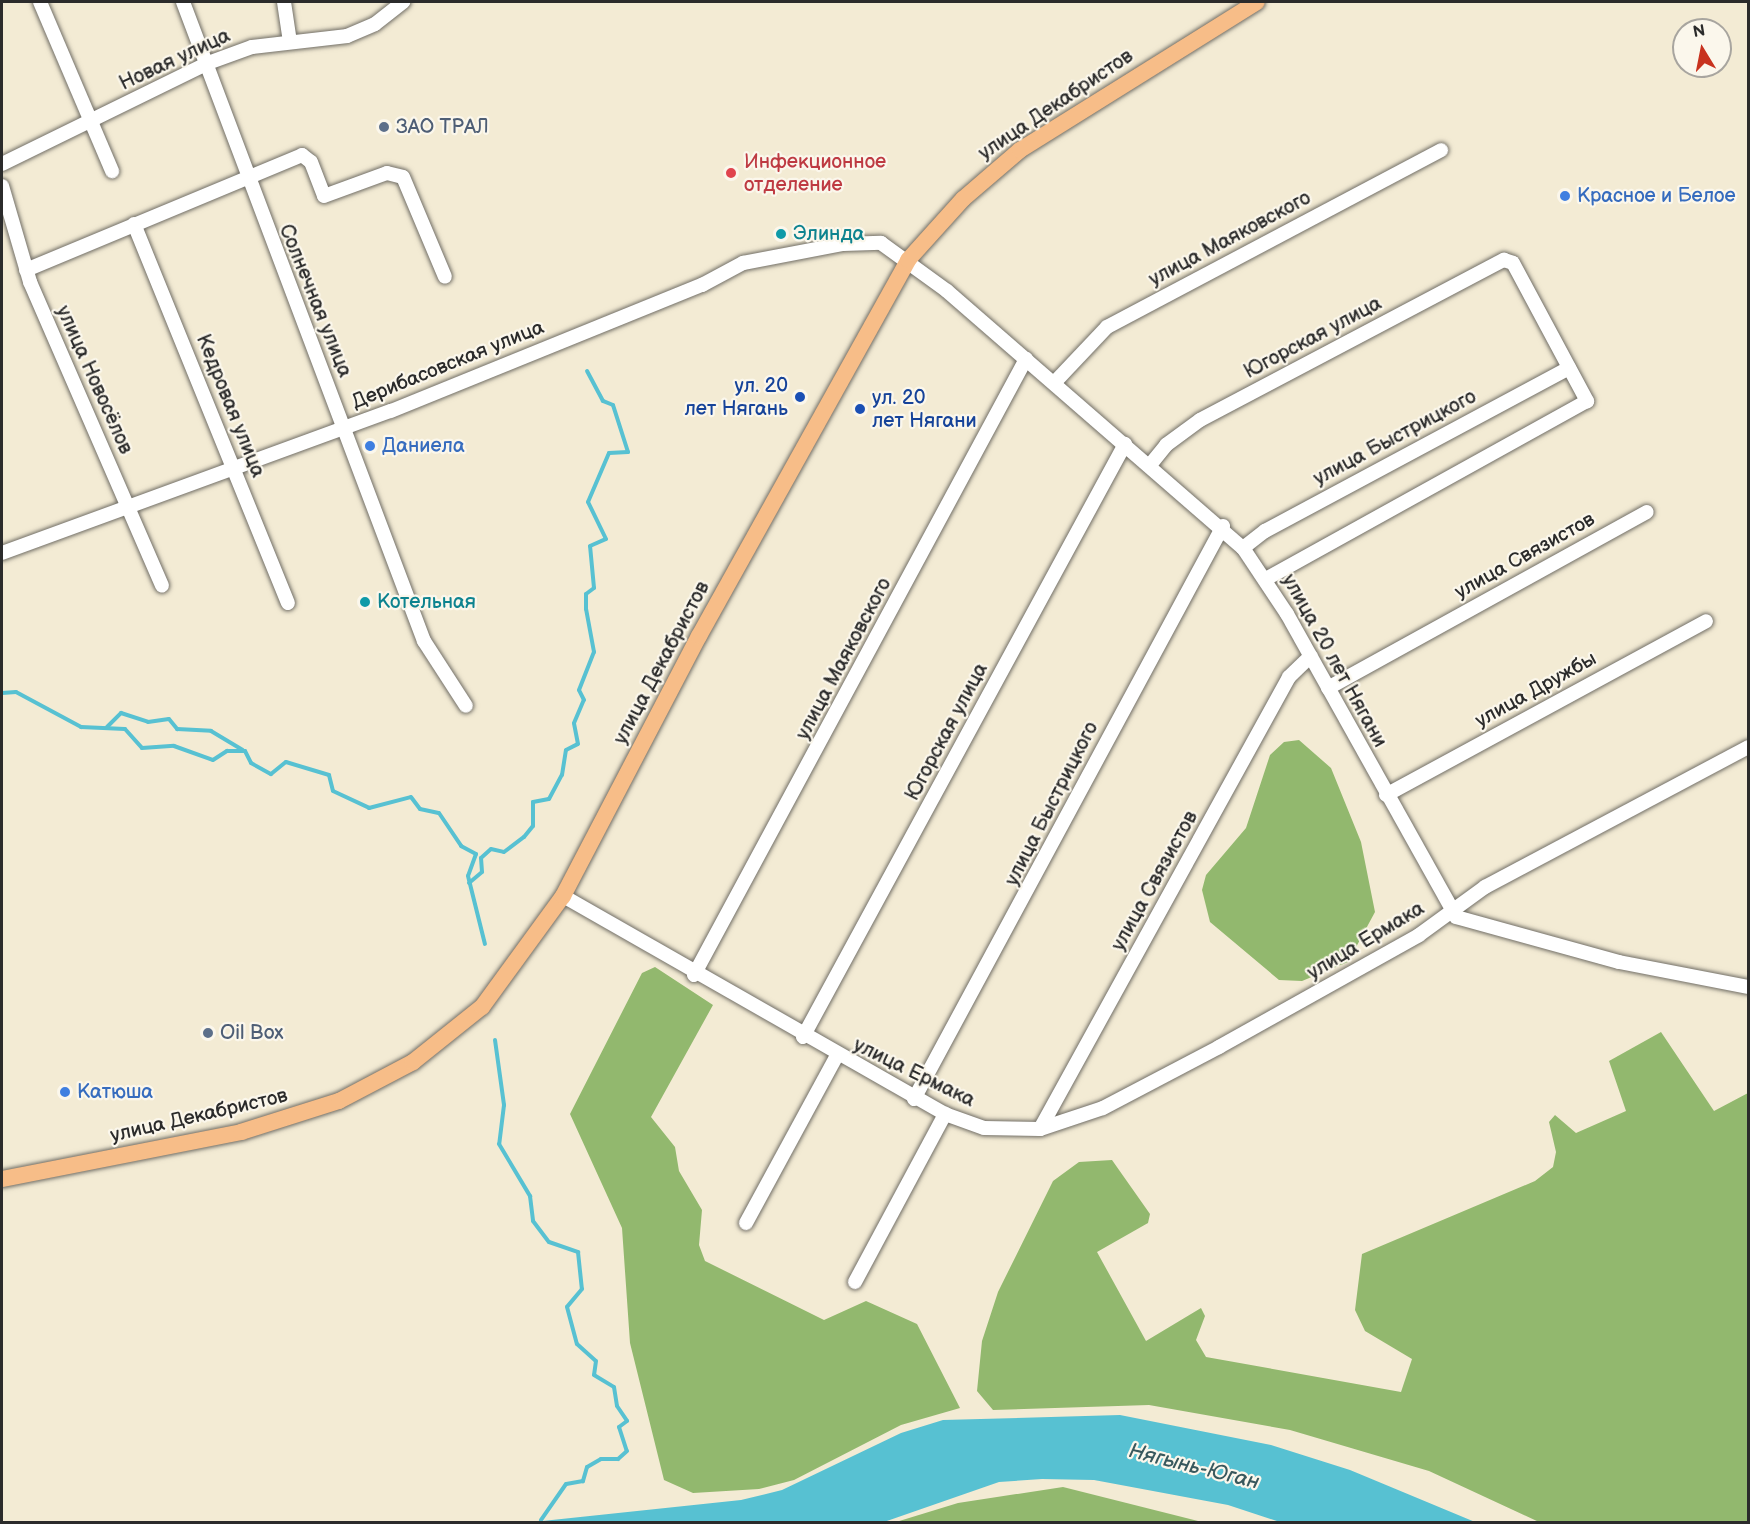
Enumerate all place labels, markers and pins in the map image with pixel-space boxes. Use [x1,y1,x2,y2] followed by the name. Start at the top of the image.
[396,115,489,139] place label: ЗАО ТРАЛ
[377,120,391,134] marker: ЗАО ТРАЛ
[744,150,886,197] place label: Инфекционное отделение
[722,164,740,182] marker: Инфекционное отделение
[1577,184,1736,208] place label: Красное и Белое
[1558,189,1572,203] marker: Красное и Белое
[793,222,864,246] place label: Элинда
[774,227,788,241] marker: Элинда
[685,374,788,421] place label: ул. 20 лет Нягань
[872,386,977,433] place label: ул. 20 лет Нягани
[793,390,807,404] marker: ул. 20 лет Нягань
[853,402,867,416] marker: ул. 20 лет Нягани
[382,434,465,458] place label: Даниела
[363,439,377,453] marker: Даниела
[377,590,476,614] place label: Котельная
[358,595,372,609] marker: Котельная
[220,1021,284,1045] place label: Oil Box
[201,1026,215,1040] marker: Oil Box
[77,1080,153,1104] place label: Катюша
[58,1085,72,1099] marker: Катюша

